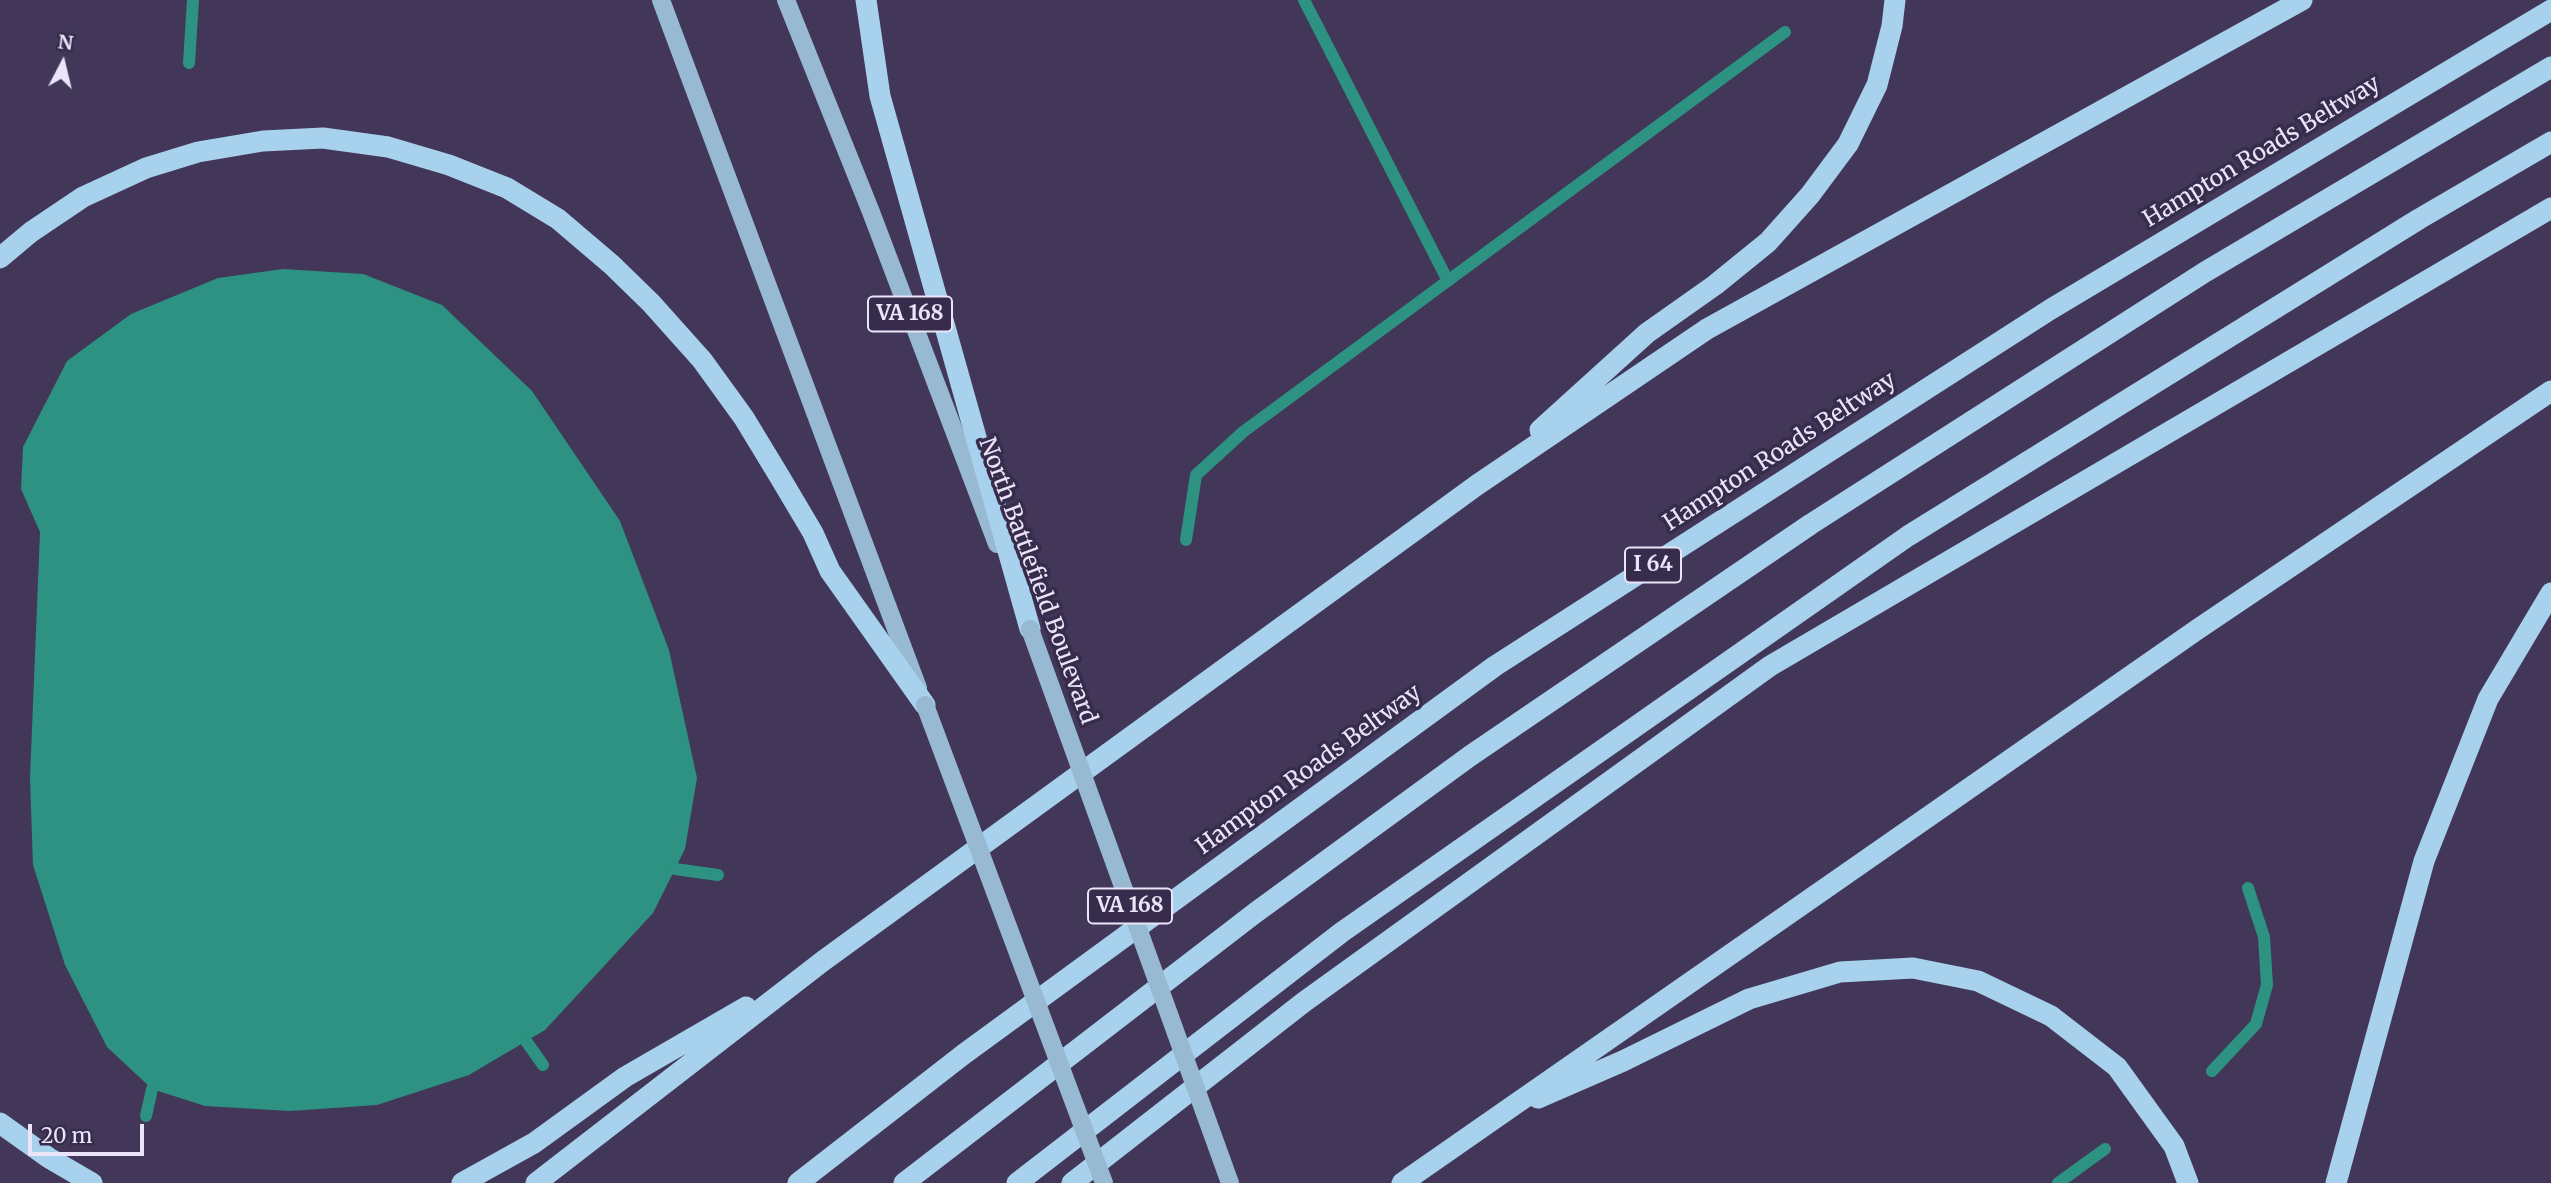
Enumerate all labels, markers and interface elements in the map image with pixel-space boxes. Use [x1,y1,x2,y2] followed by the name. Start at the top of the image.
[28,28,98,98] north arrow
[57,29,74,55] text: N
[2139,70,2385,234] street label: Hampton Roads Beltway
[868,296,952,332] road number: VA 168
[1659,367,1901,537] street label: Hampton Roads Beltway
[972,434,1102,728] street label: North Battlefield Boulevard
[1625,548,1681,582] road number: I 64
[1191,679,1427,861] street label: Hampton Roads Beltway
[1088,888,1172,923] road number: VA 168
[32,1110,147,1154] scale bar
[41,1122,92,1149] text: 20 m

